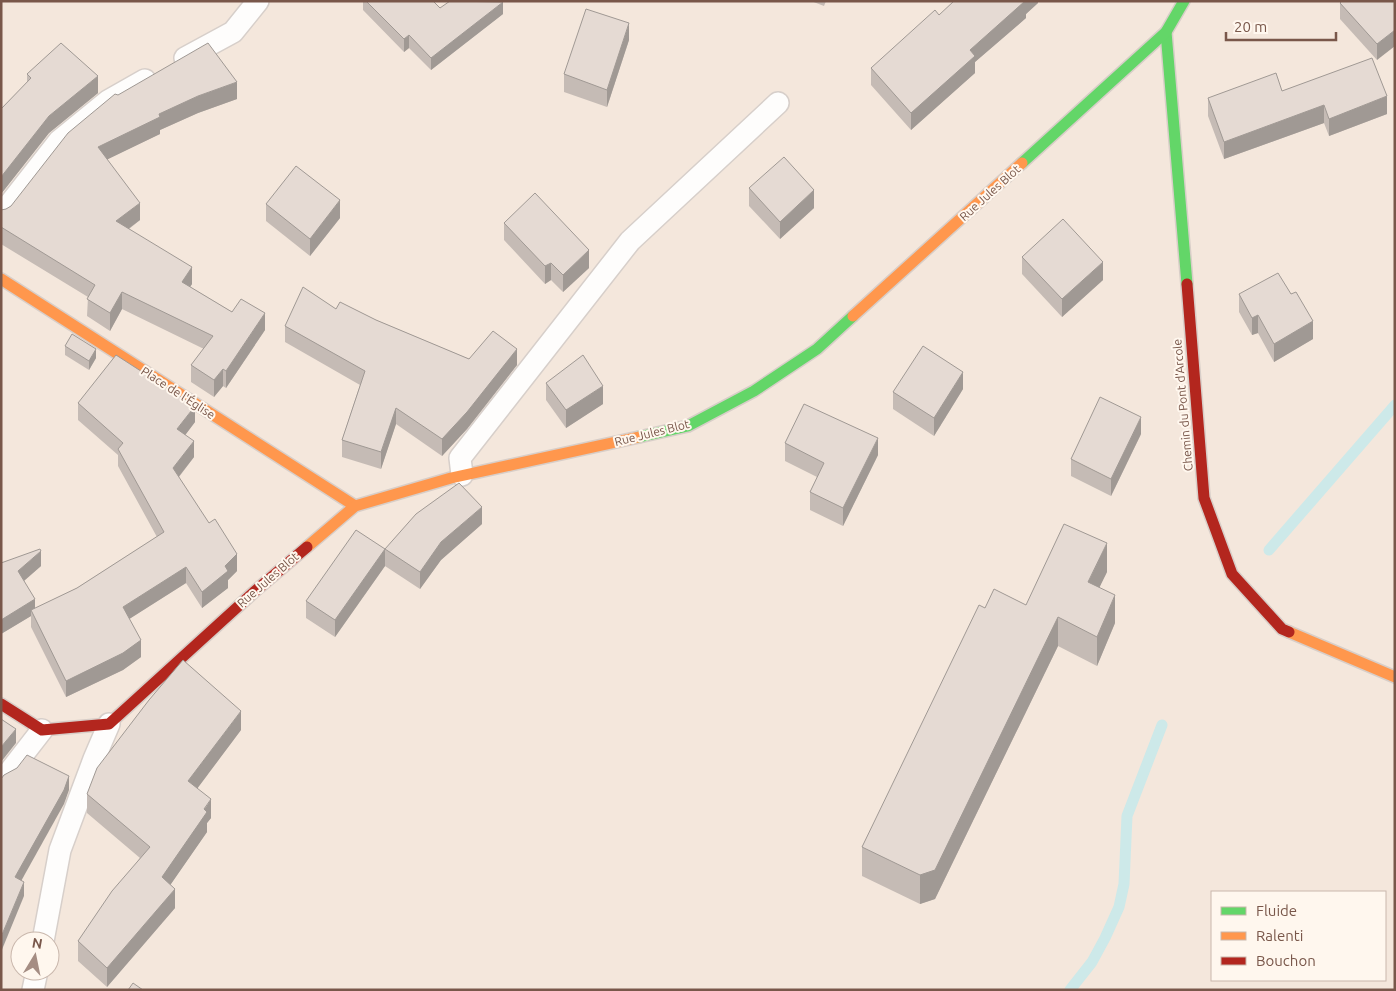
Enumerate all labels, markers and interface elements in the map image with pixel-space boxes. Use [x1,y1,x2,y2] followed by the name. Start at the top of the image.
[1226,10,1336,42] scale bar
[1234,18,1267,35] text: 20 m
[957,162,1023,223] street label: Rue Jules Blot
[1170,338,1195,472] street label: Chemin du Pont d'Arcole
[139,364,218,421] street label: Place de l'Église
[613,417,691,448] street label: Rue Jules Blot
[234,549,301,610] street label: Rue Jules Blot
[1211,891,1386,981] legend
[1256,902,1297,919] text: Fluide
[1256,927,1303,944] text: Ralenti
[10,931,60,981] north arrow
[31,934,44,952] text: N
[1256,952,1316,969] text: Bouchon

